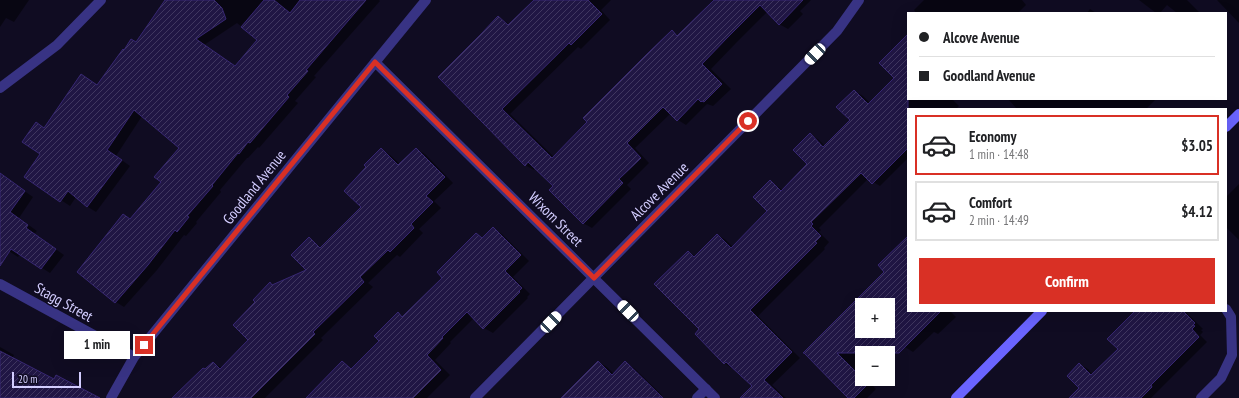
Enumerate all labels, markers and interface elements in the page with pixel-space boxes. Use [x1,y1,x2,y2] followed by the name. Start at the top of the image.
[943,28,1020,47] text: Alcove Avenue
[802,41,828,67] car
[943,66,1035,85] text: Goodland Avenue
[739,112,757,130] route start
[921,127,957,163] icon: car
[969,127,1017,146] text: Economy
[1181,136,1213,155] text: $3.05
[218,146,290,228] street label: Goodland Avenue
[969,146,1029,163] text: 1 min · 14:48
[626,158,692,224] street label: Alcove Avenue
[525,188,587,250] street label: Wixom Street
[921,193,957,229] icon: car
[969,193,1012,212] text: Comfort
[1181,202,1213,221] text: $4.12
[969,212,1029,229] text: 2 min · 14:49
[919,258,1215,304] button: Confirm
[32,278,96,326] street label: Stagg Street
[615,298,641,324] car
[855,298,895,386] map controls
[855,298,895,338] button: +
[538,309,564,335] car
[64,331,130,359] callout: 1 min
[84,336,110,353] text: 1 min
[135,336,153,354] route end
[855,346,895,386] button: −
[12,370,81,389] scale bar
[18,372,37,386] text: 20 m

